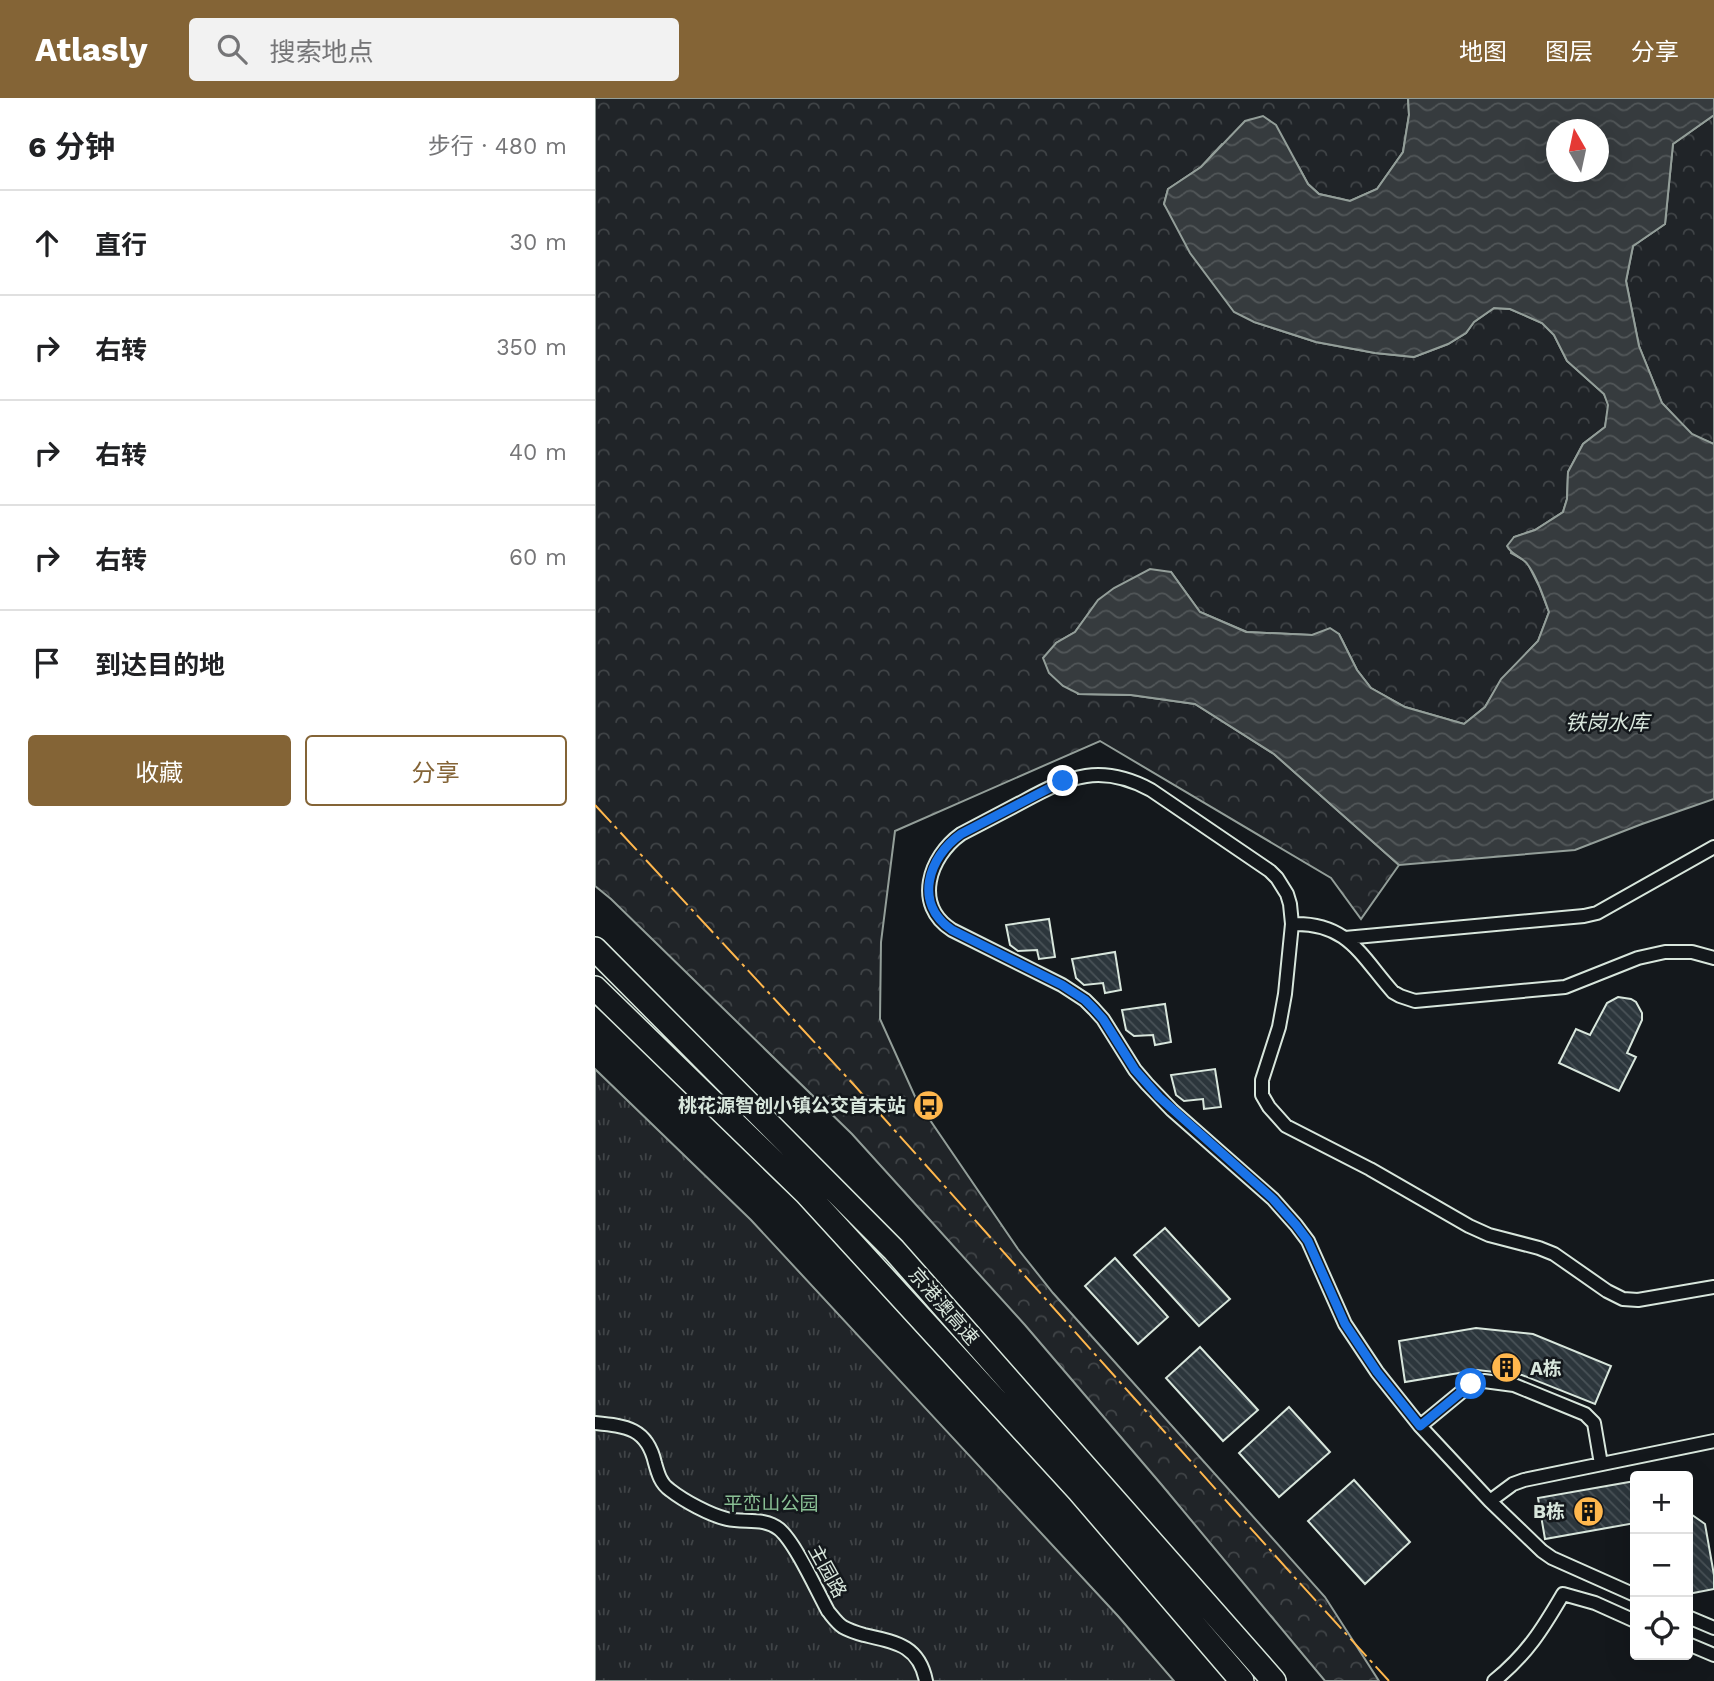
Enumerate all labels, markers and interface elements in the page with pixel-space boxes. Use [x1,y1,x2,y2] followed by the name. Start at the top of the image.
[189,18,679,81] search box
[35,30,147,69] text: Atlasly
[213,30,251,68] icon: search
[269,37,374,67] text: 搜索地点
[1459,38,1507,66] text: 地图
[1545,38,1593,66] text: 图层
[1631,38,1679,66] text: 分享
[1546,119,1609,182] north arrow
[28,129,115,164] text: 6 分钟
[428,133,567,160] text: 步行 · 480 m
[28,224,66,262] icon: ahead
[510,229,567,256] text: 30 m
[95,230,147,260] text: 直行
[28,329,66,367] icon: right
[496,334,567,361] text: 350 m
[95,335,147,365] text: 右转
[28,434,66,472] icon: right
[509,439,567,466] text: 40 m
[95,440,147,470] text: 右转
[28,539,66,577] icon: right
[509,544,567,571] text: 60 m
[95,545,147,575] text: 右转
[28,644,66,682] icon: arrive
[95,650,225,680] text: 到达目的地
[1565,710,1652,735] water label: 铁岗水库
[28,735,291,806] button: 收藏
[305,735,567,806] button: 分享
[1047,765,1078,796] route end
[912,1088,946,1122] bus stop icon: 桃花源智创小镇公交首末站
[678,1094,906,1117] place label: 桃花源智创小镇公交首末站
[904,1263,983,1350] street label: 京港澳高速
[1490,1351,1524,1385] building icon: A栋
[1530,1357,1562,1380] place label: A栋
[1455,1368,1486,1399] route start
[1630,1471,1693,1660] map controls
[1630,1471,1693,1534] button: +
[723,1492,819,1515] park label: 平峦山公园
[1571,1494,1605,1528] building icon: B栋
[1533,1500,1565,1523] place label: B栋
[1630,1534,1693,1597] button: −
[804,1541,851,1602] street label: 主园路
[1630,1597,1693,1660] button: locate

